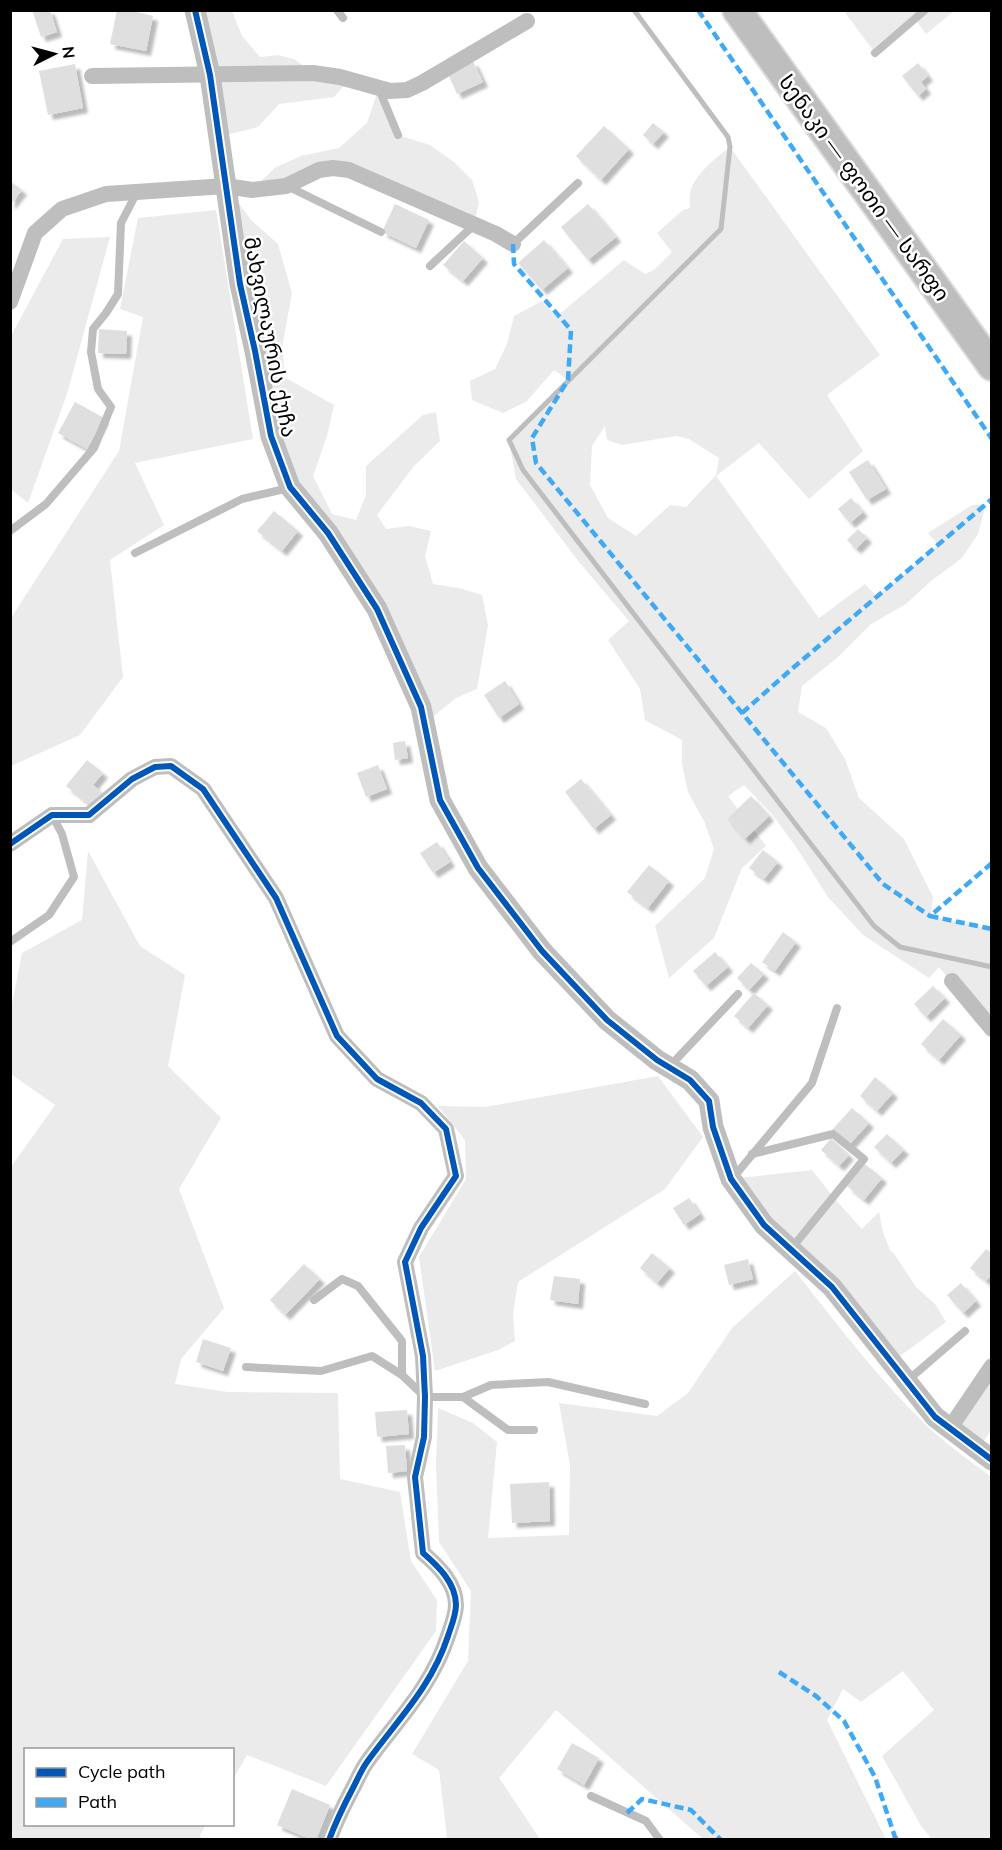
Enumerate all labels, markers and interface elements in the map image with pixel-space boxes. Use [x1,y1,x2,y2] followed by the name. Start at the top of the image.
[24,24,84,84] north arrow
[58,45,79,59] text: N
[774,69,956,306] street label: სენაკი — ფოთი — სარფი
[238,234,303,439] street label: მახვილაურის ქუჩა
[24,1748,234,1826] legend
[78,1760,165,1783] text: Cycle path
[78,1790,117,1813] text: Path

